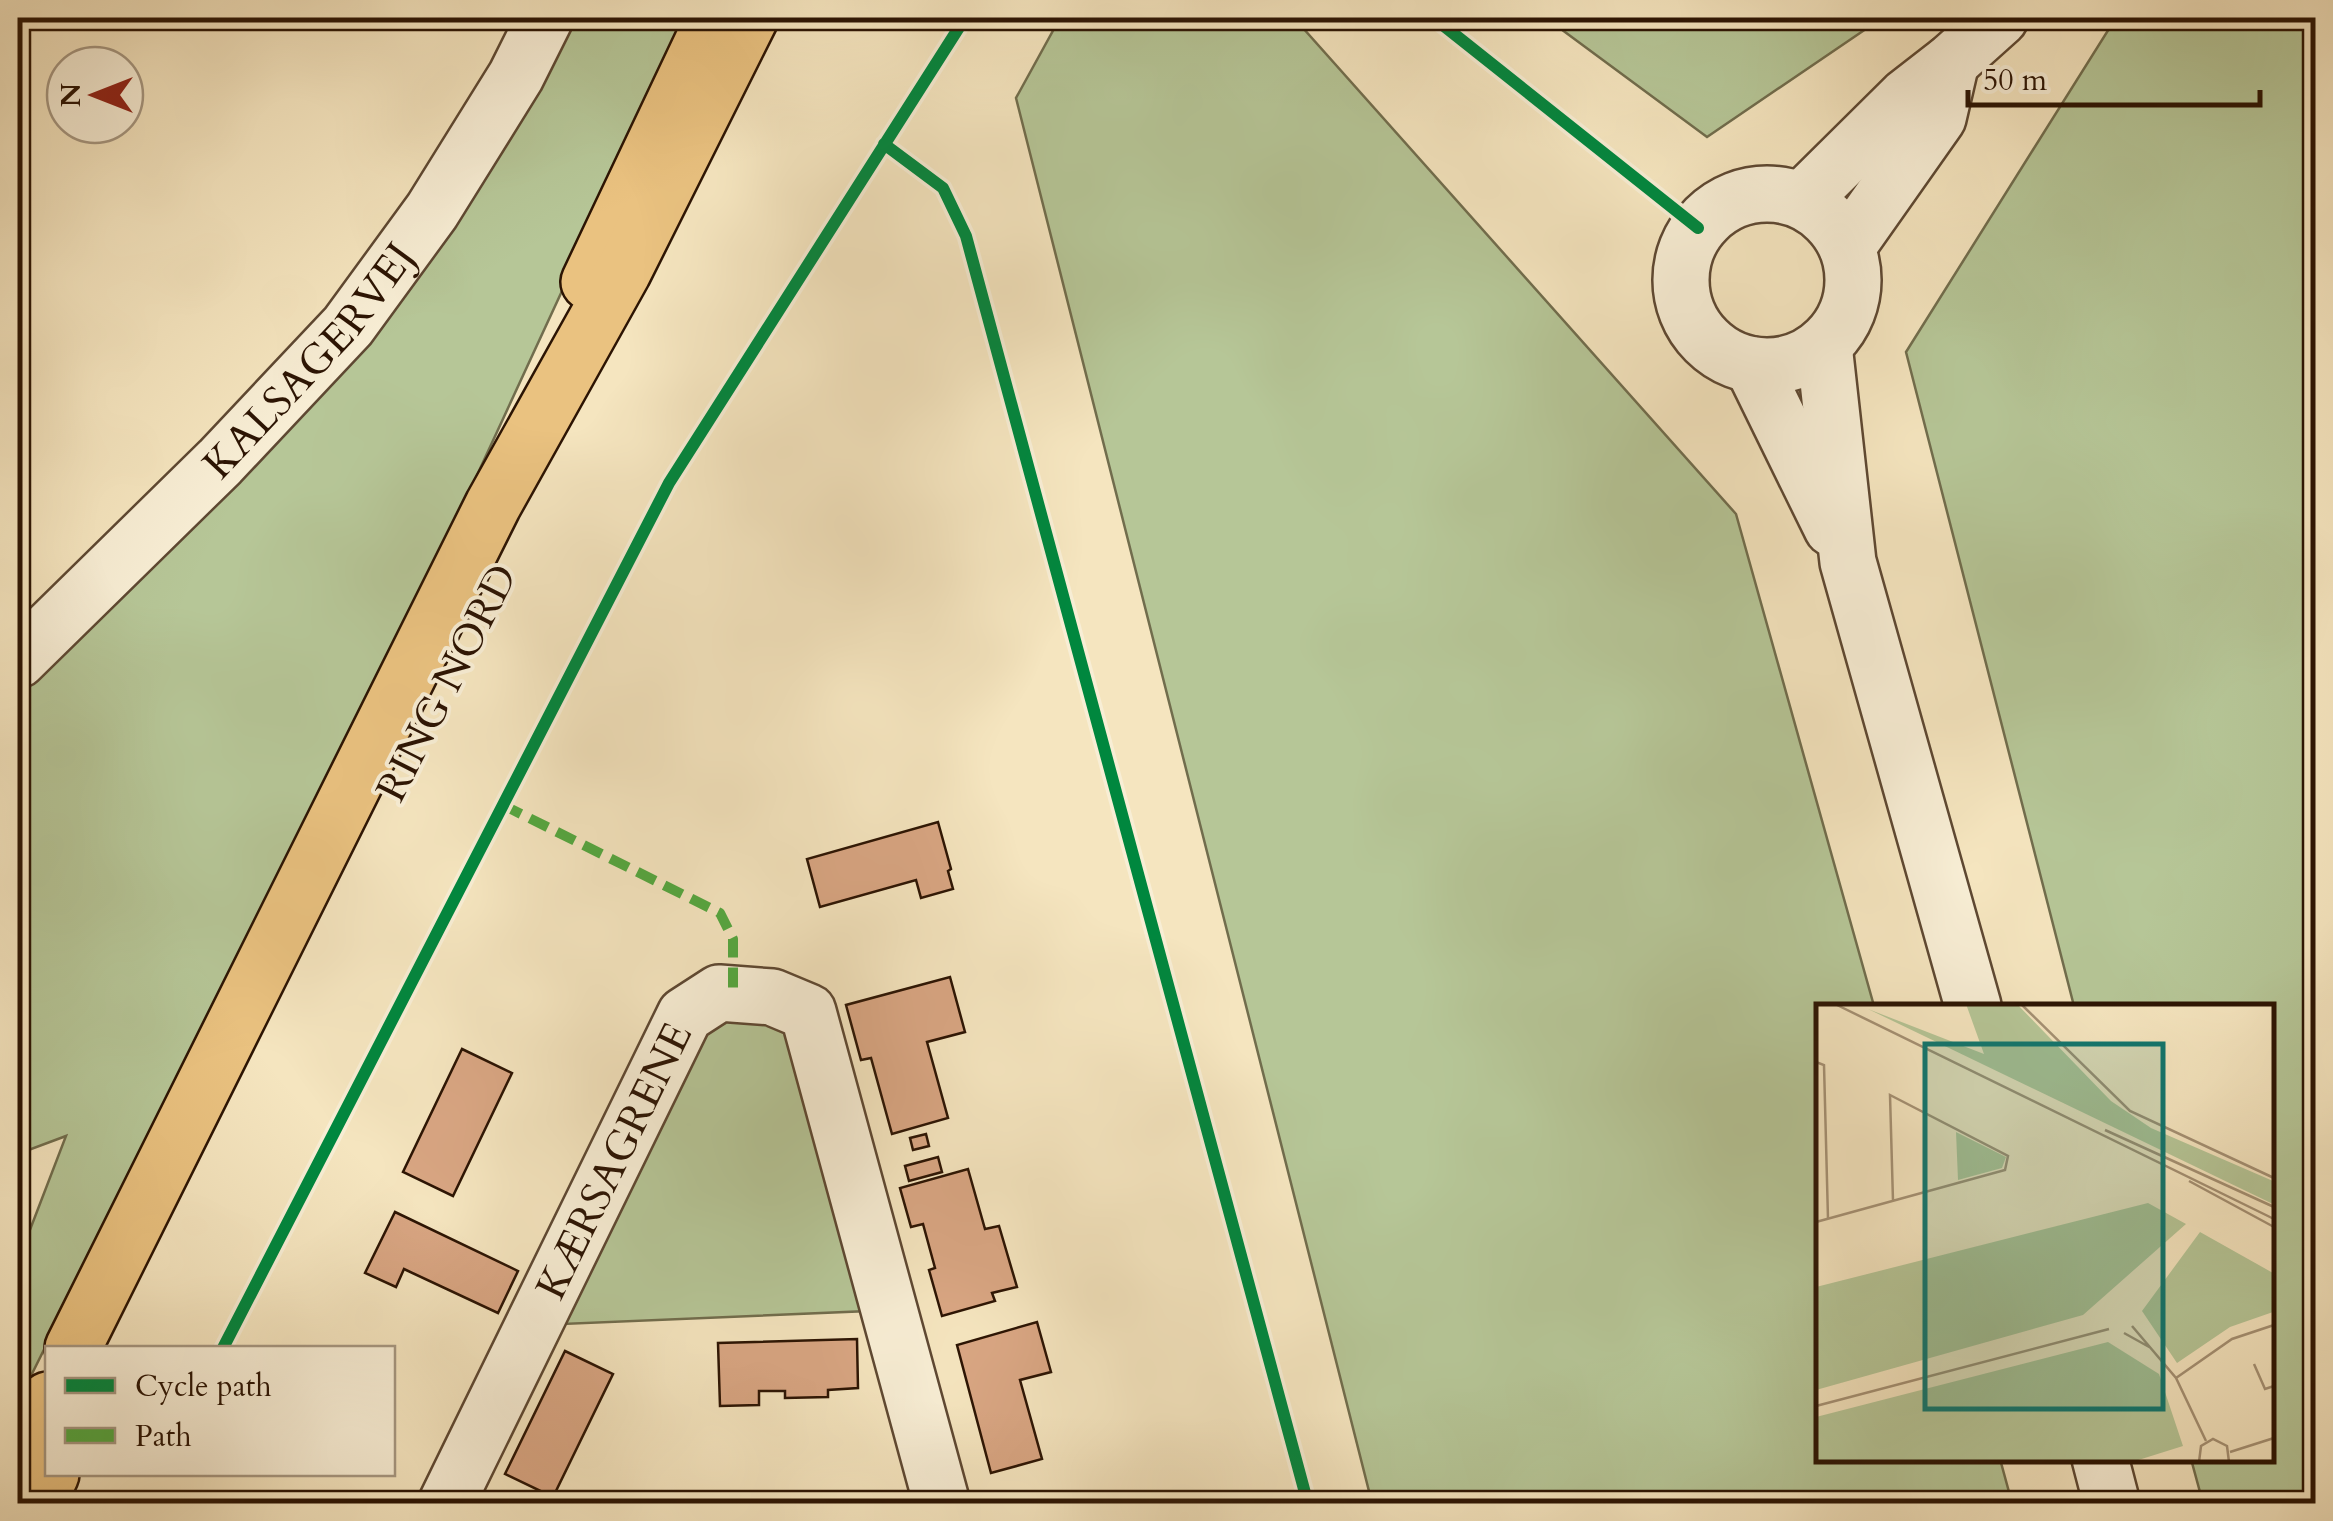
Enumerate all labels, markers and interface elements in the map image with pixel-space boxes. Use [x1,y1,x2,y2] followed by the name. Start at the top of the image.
[45,45,145,145] north arrow
[1968,45,2260,107] scale bar
[1983,60,2048,101] text: 50 m
[52,83,90,107] text: N
[190,231,428,491] street label: KALSAGERVEJ
[363,555,531,811] street label: RING NORD
[1816,1004,2273,1461] inset map
[522,1013,705,1308] street label: KÆRSAGRENE
[45,1346,395,1476] legend
[135,1366,272,1407] text: Cycle path
[135,1416,192,1457] text: Path

